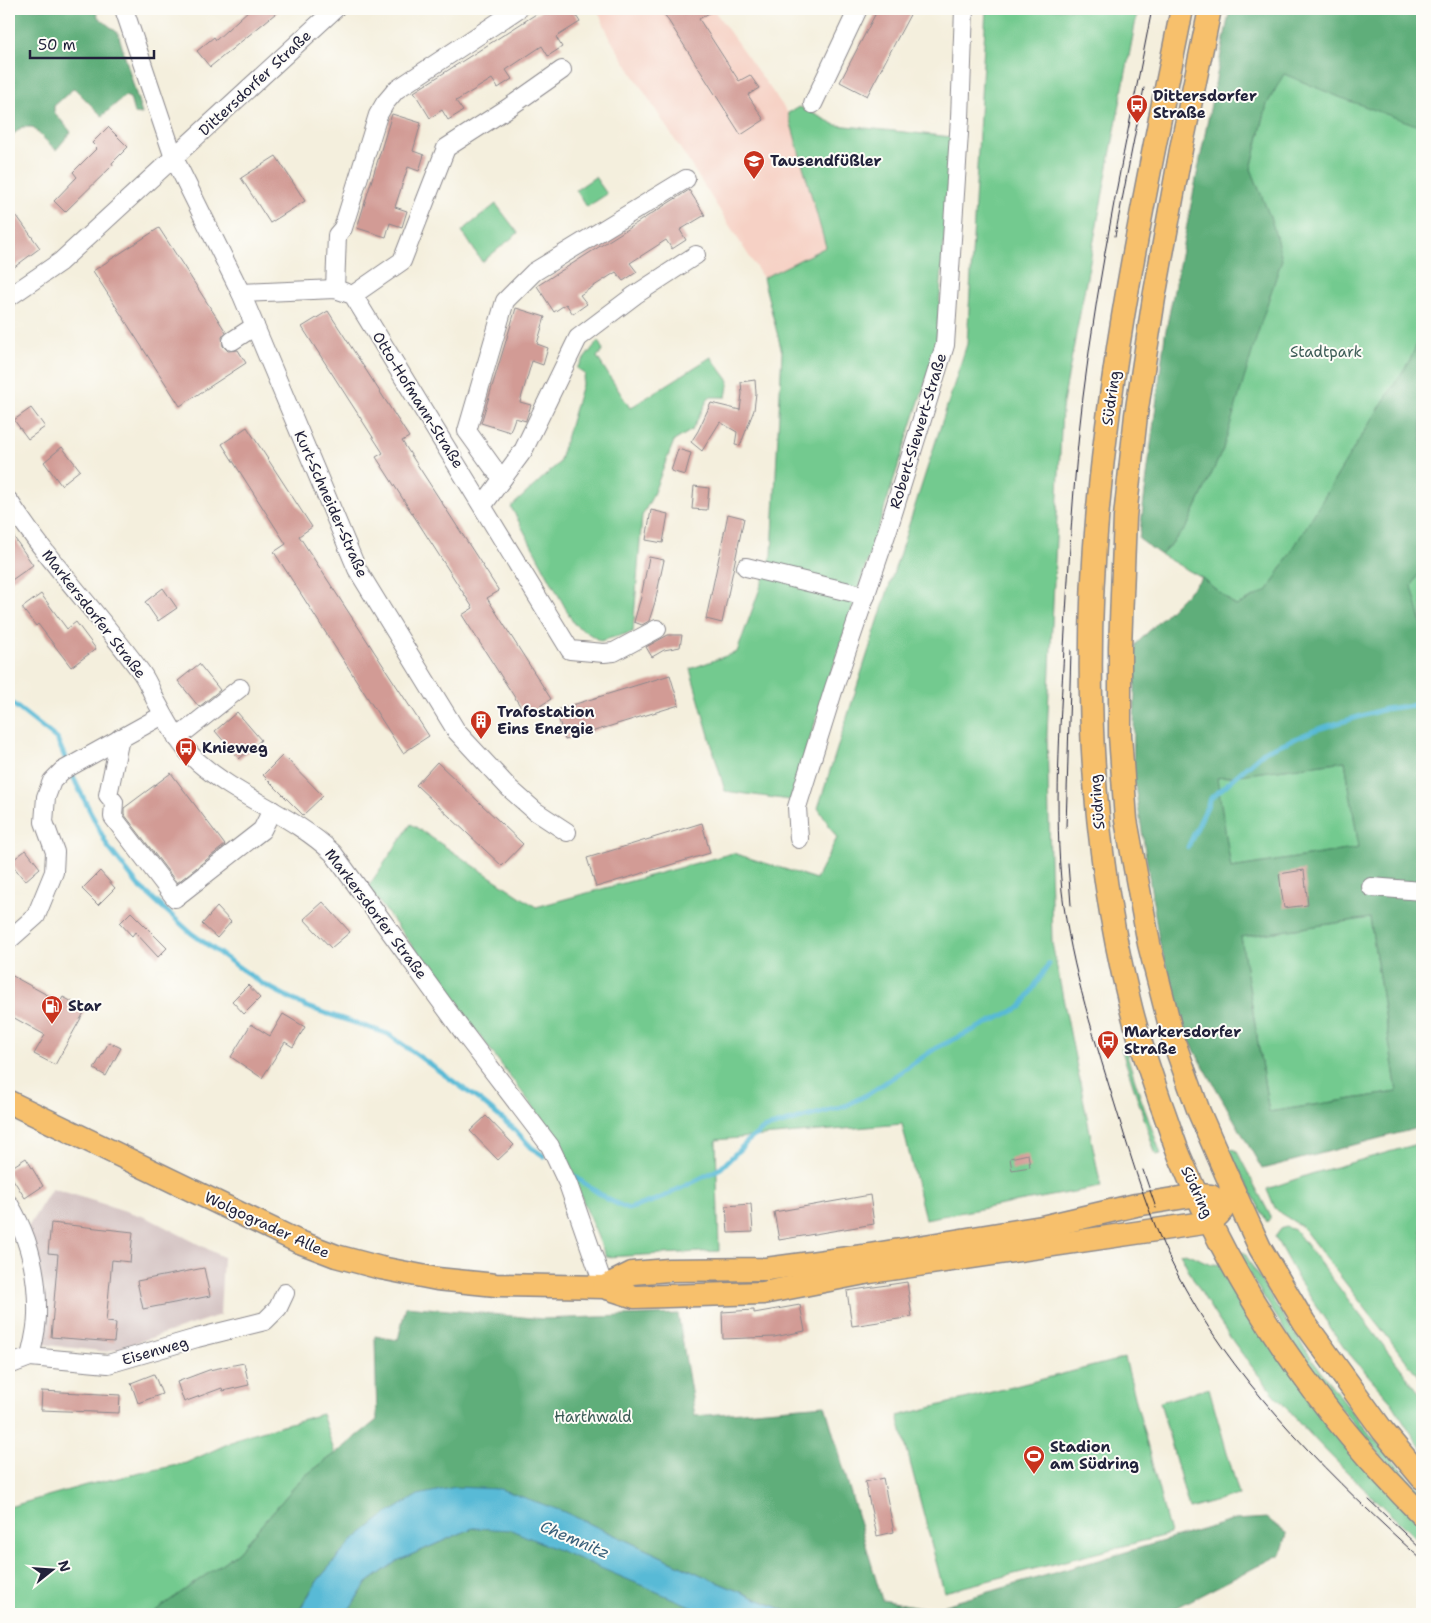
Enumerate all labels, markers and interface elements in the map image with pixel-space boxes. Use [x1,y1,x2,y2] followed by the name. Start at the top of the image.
[194,26,316,140] street label: Dittersdorfer Straße
[30,28,154,60] scale bar
[38,35,76,55] text: 50 m
[1153,86,1257,123] place label: Dittersdorfer Straße
[1125,93,1149,124] bus stop icon: Dittersdorfer Straße
[742,149,766,180] school or university icon: Tausendfüßler
[770,151,882,171] place label: Tausendfüßler
[368,328,468,472] street label: Otto-Hofmann-Straße
[1290,342,1362,362] park label: Stadtpark
[885,351,951,511] street label: Robert-Siewert-Straße
[1097,369,1125,427] street label: Südring
[290,427,372,581] street label: Kurt-Schneider-Straße
[37,545,151,683] street label: Markersdorfer Straße
[497,702,595,739] place label: Trafostation Eins Energie
[469,709,493,740] building icon: Trafostation Eins Energie
[174,736,198,767] bus stop icon: Knieweg
[202,738,268,758] place label: Knieweg
[1085,774,1109,830] street label: Südring
[320,845,432,983] street label: Markersdorfer Straße
[40,994,64,1025] fuel station icon: Star
[68,996,102,1016] place label: Star
[1124,1022,1241,1059] place label: Markersdorfer Straße
[1096,1029,1120,1060] bus stop icon: Markersdorfer Straße
[1176,1163,1218,1221] street label: Südring
[201,1187,333,1263] street label: Wolgograder Allee
[120,1332,190,1370] street label: Eisenweg
[554,1407,632,1427] park label: Harthwald
[1050,1437,1139,1474] place label: Stadion am Südring
[1022,1444,1046,1475] sports icon: Stadion am Südring
[537,1515,613,1563] water label: Chemnitz
[28,1546,78,1596] north arrow
[54,1558,75,1574] text: N

